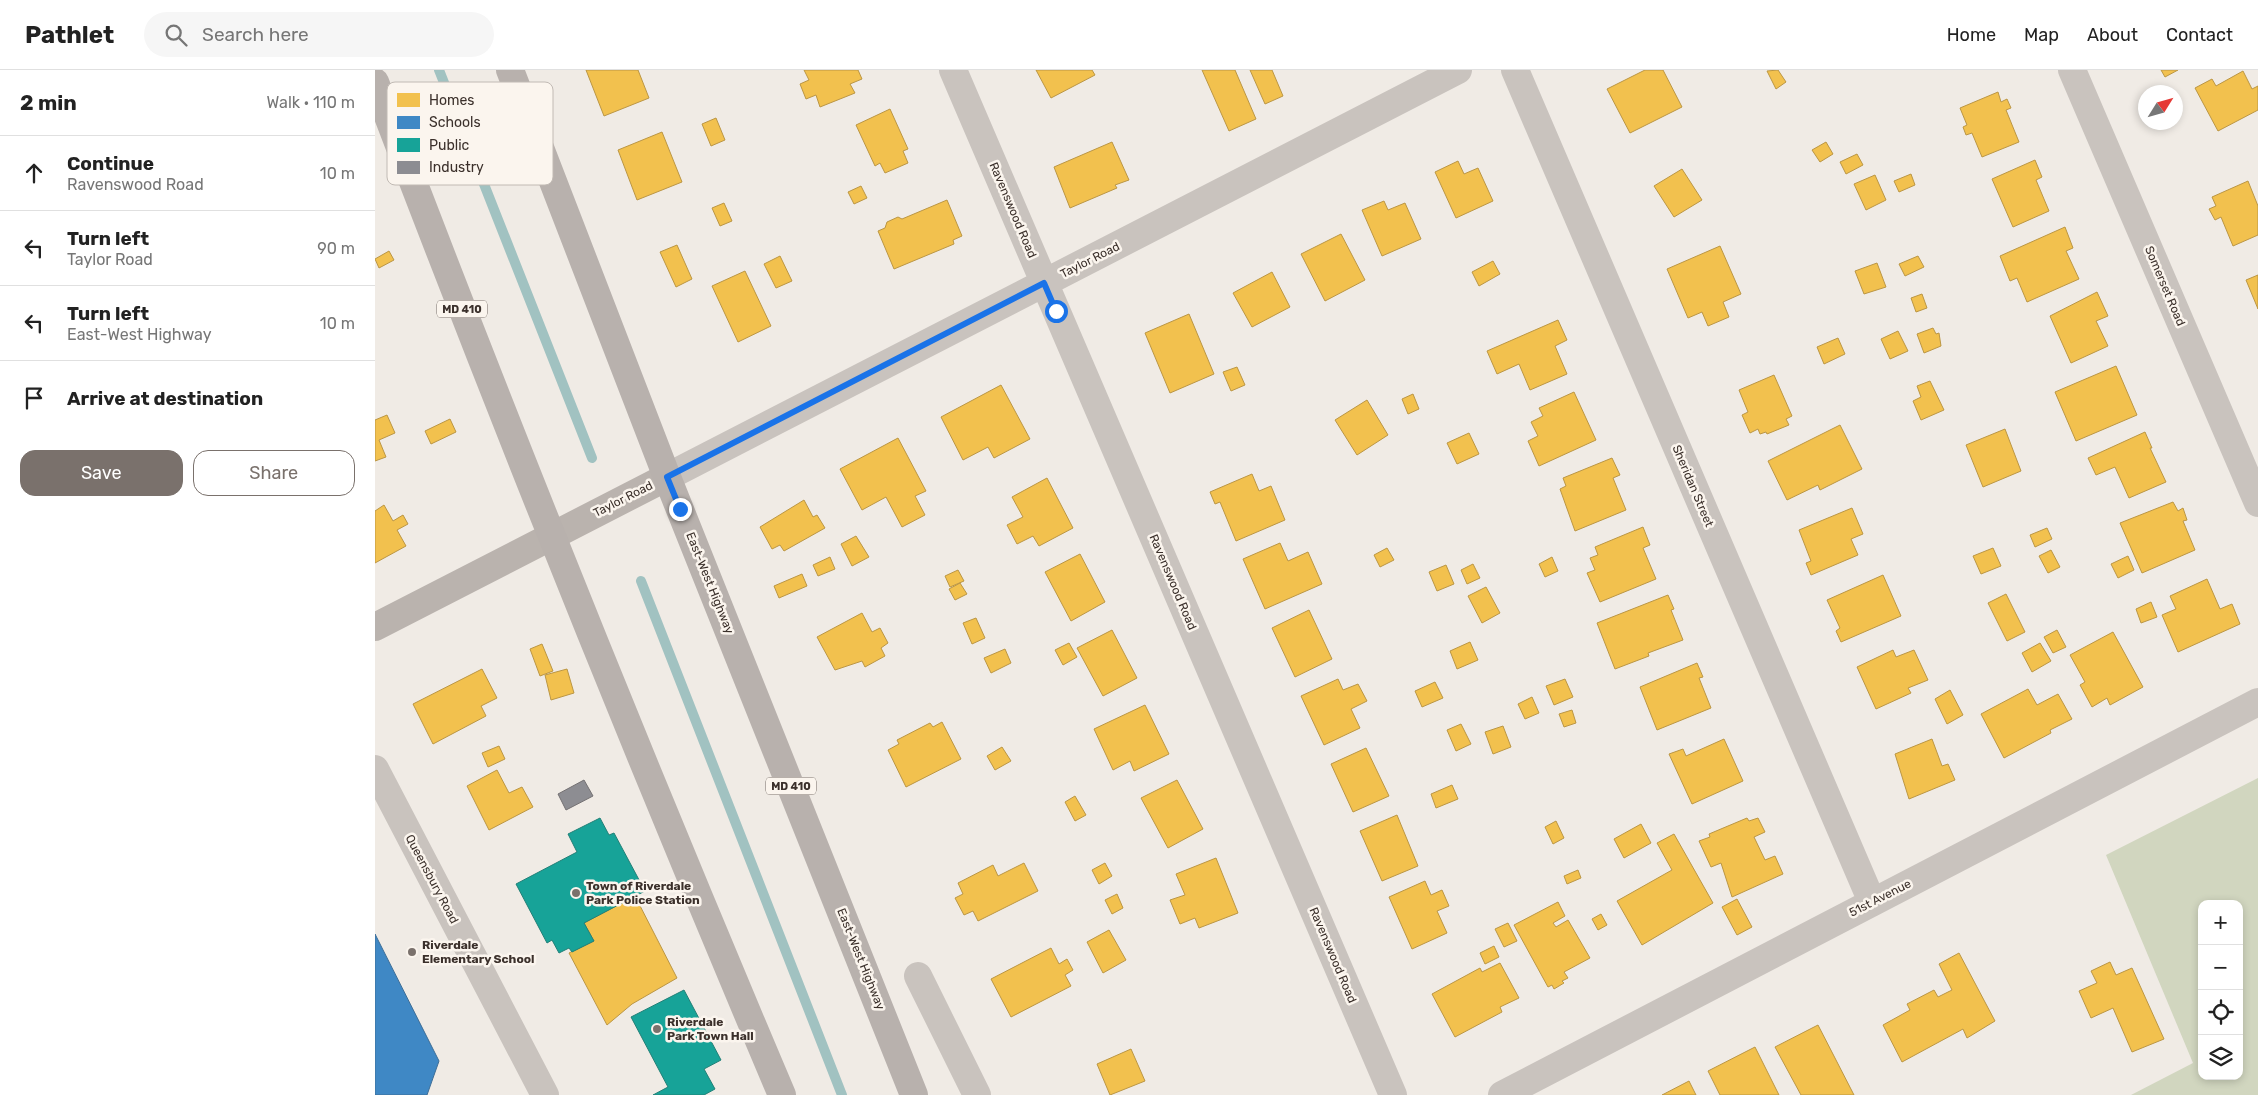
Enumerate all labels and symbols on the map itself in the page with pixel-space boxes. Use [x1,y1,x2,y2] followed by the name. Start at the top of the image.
[387,82,553,185] legend
[2138,85,2183,130] north arrow
[429,92,474,109] text: Homes
[429,114,481,131] text: Schools
[429,137,470,154] text: Public
[429,159,484,176] text: Industry
[987,160,1039,260] street label: Ravenswood Road
[1058,239,1122,281] street label: Taylor Road
[2142,244,2188,328] street label: Somerset Road
[437,300,487,318] road number: MD 410
[1045,300,1068,323] route start
[1669,443,1717,529] street label: Sheridan Street
[591,478,655,520] street label: Taylor Road
[669,498,692,521] route end
[683,530,737,636] street label: East-West Highway
[1147,532,1199,632] street label: Ravenswood Road
[766,778,816,794] road number: MD 410
[403,832,461,926] street label: Queensbury Road
[1847,876,1914,920] street label: 51st Avenue
[586,879,700,907] place label: Town of Riverdale Park Police Station
[570,887,582,899] marker: Town of Riverdale Park Police Station
[1307,905,1359,1005] street label: Ravenswood Road
[834,906,888,1012] street label: East-West Highway
[422,938,534,966] place label: Riverdale Elementary School
[406,946,418,958] marker: Riverdale Elementary School
[667,1015,754,1043] place label: Riverdale Park Town Hall
[651,1023,663,1035] marker: Riverdale Park Town Hall

